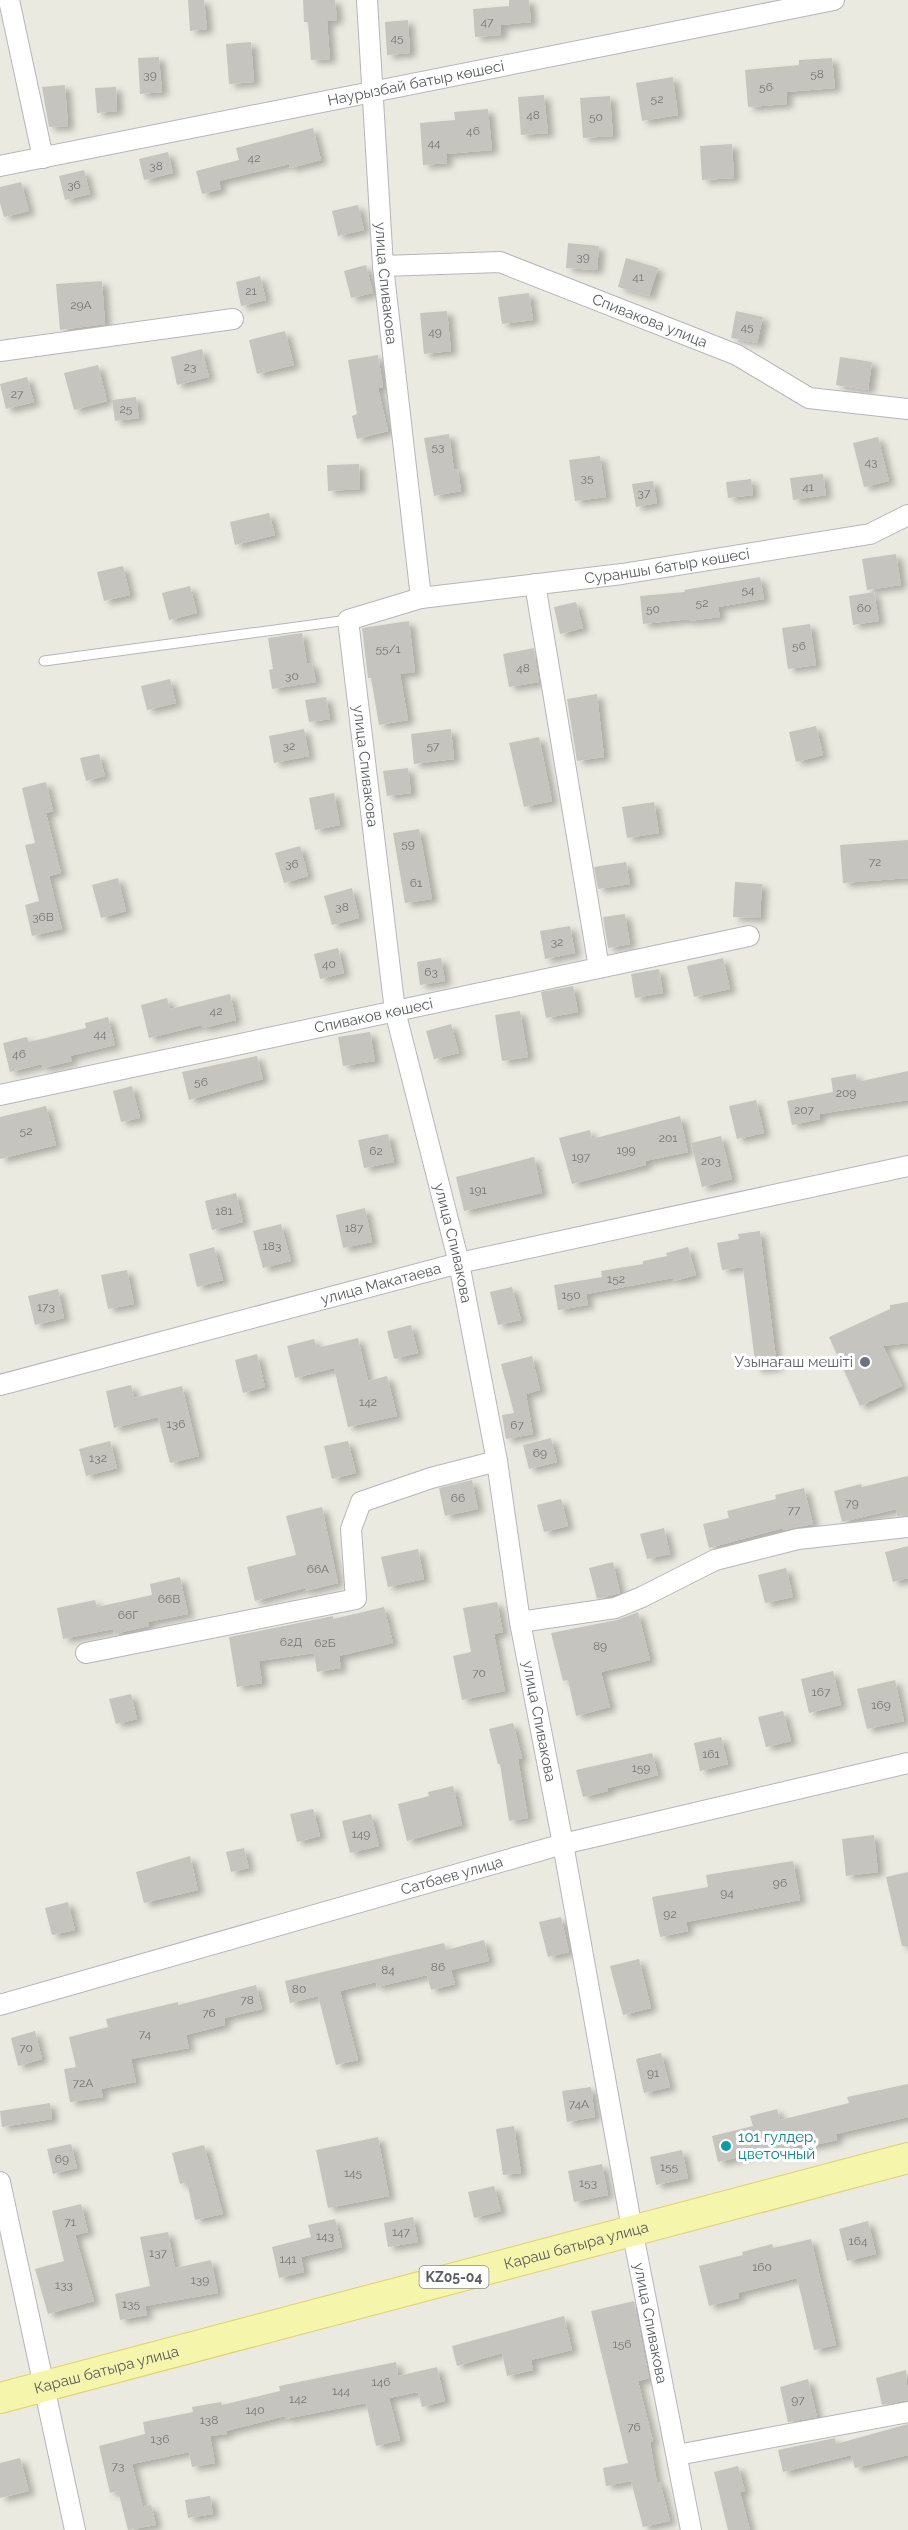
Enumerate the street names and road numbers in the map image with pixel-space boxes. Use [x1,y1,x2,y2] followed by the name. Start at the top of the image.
[326,57,506,110] street label: Наурызбай батыр көшесі
[371,222,401,345] street label: улица Спивакова
[590,290,710,352] street label: Спивакова улица
[583,545,751,587] street label: Сураншы батыр көшесі
[349,704,382,828] street label: улица Спивакова
[313,994,435,1037] street label: Спиваков көшесі
[430,1181,476,1305] street label: улица Спивакова
[319,1259,443,1308] street label: улица Макатаева
[519,1659,560,1783] street label: улица Спивакова
[399,1853,505,1899] street label: Сатбаев улица
[502,2218,650,2273] street label: Караш батыра улица
[630,2261,671,2385] street label: улица Спивакова
[420,2266,488,2288] road number: KZ05-04
[32,2342,181,2398] street label: Караш батыра улица

